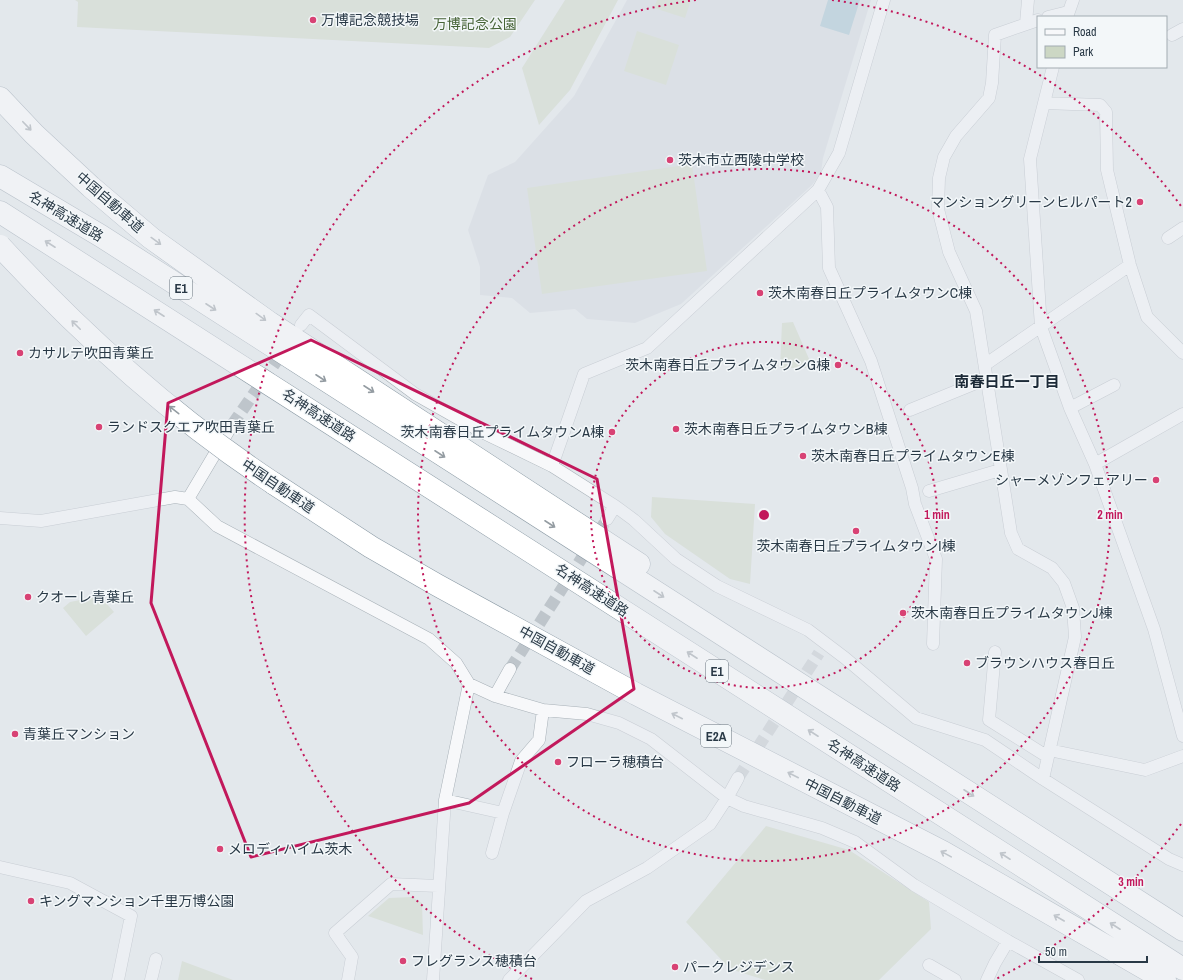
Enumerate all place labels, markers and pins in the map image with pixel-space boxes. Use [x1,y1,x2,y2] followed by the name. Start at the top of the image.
[321,11,419,29] place label: 万博記念競技場
[308,15,318,25] marker: 万博記念競技場
[678,151,804,169] place label: 茨木市立西陵中学校
[665,155,675,165] marker: 茨木市立西陵中学校
[930,193,1132,211] place label: マンショングリーンヒルパート2
[1135,197,1145,207] marker: マンショングリーンヒルパート2
[768,284,972,302] place label: 茨木南春日丘プライムタウンC棟
[755,288,765,298] marker: 茨木南春日丘プライムタウンC棟
[28,344,154,362] place label: カサルテ吹田青葉丘
[15,348,25,358] marker: カサルテ吹田青葉丘
[625,356,830,374] place label: 茨木南春日丘プライムタウンG棟
[833,360,843,370] marker: 茨木南春日丘プライムタウンG棟
[107,418,275,436] place label: ランドスクエア吹田青葉丘
[684,420,887,438] place label: 茨木南春日丘プライムタウンB棟
[94,422,104,432] marker: ランドスクエア吹田青葉丘
[401,423,604,441] place label: 茨木南春日丘プライムタウンA棟
[671,424,681,434] marker: 茨木南春日丘プライムタウンB棟
[607,427,617,437] marker: 茨木南春日丘プライムタウンA棟
[811,447,1014,465] place label: 茨木南春日丘プライムタウンE棟
[798,451,808,461] marker: 茨木南春日丘プライムタウンE棟
[995,471,1148,489] place label: シャーメゾンフェアリー
[1151,475,1161,485] marker: シャーメゾンフェアリー
[757,508,771,522] centre of rings
[851,526,861,536] marker: 茨木南春日丘プライムタウンI棟
[757,537,955,555] place label: 茨木南春日丘プライムタウンI棟
[36,588,134,606] place label: クオーレ青葉丘
[23,592,33,602] marker: クオーレ青葉丘
[911,604,1112,622] place label: 茨木南春日丘プライムタウンJ棟
[898,608,908,618] marker: 茨木南春日丘プライムタウンJ棟
[975,654,1115,672] place label: ブラウンハウス春日丘
[962,658,972,668] marker: ブラウンハウス春日丘
[23,725,135,743] place label: 青葉丘マンション
[10,729,20,739] marker: 青葉丘マンション
[566,753,664,771] place label: フローラ穂積台
[553,757,563,767] marker: フローラ穂積台
[228,840,352,858] place label: メロディハイム茨木
[215,844,225,854] marker: メロディハイム茨木
[39,892,235,910] place label: キングマンション千里万博公園
[26,896,36,906] marker: キングマンション千里万博公園
[411,952,537,970] place label: フレグランス穂積台
[398,956,408,966] marker: フレグランス穂積台
[683,958,795,976] place label: パークレジデンス
[670,962,680,972] marker: パークレジデンス

